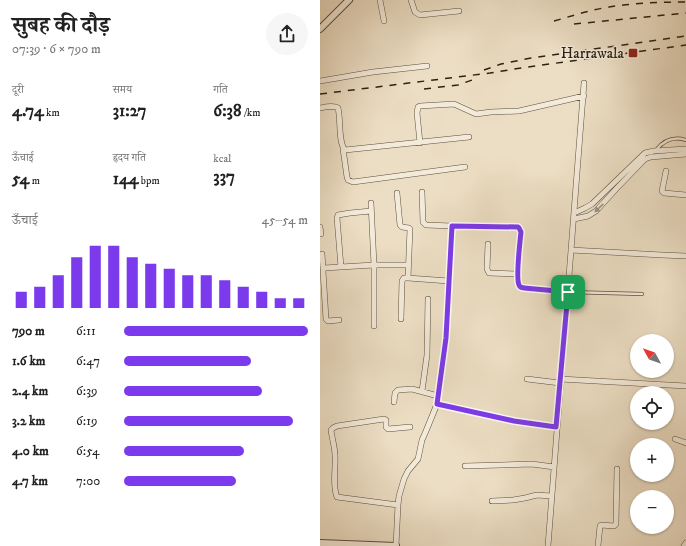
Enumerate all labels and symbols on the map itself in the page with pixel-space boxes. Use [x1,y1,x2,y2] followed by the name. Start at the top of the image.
[561,44,625,63] place label: Harrawala
[627,47,639,59] marker: Harrawala
[594,203,604,213] one-way arrow
[551,275,585,309] pin
[630,334,674,378] north arrow

